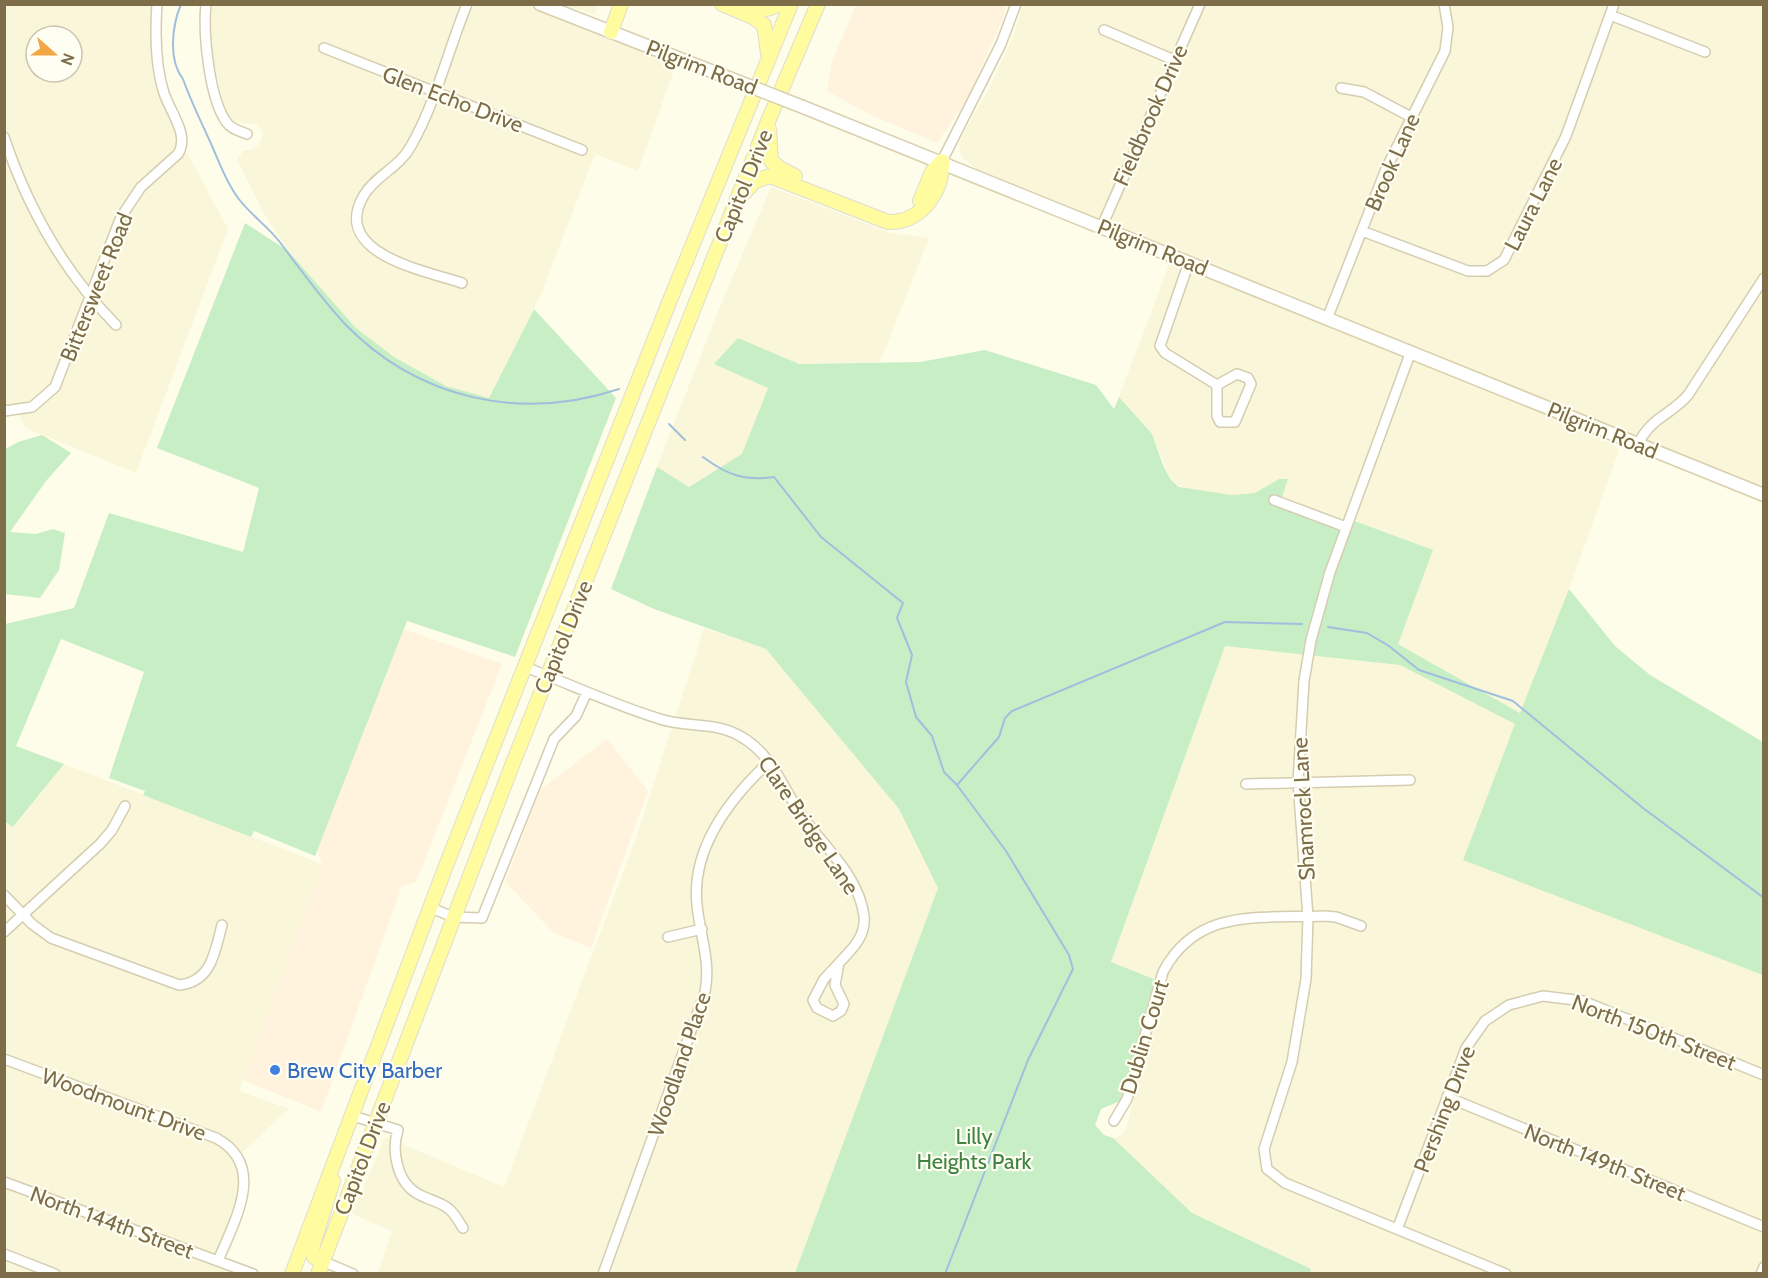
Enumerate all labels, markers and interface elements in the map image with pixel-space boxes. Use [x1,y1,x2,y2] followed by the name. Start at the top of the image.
[24,24,84,84] north arrow
[642,34,761,101] street label: Pilgrim Road
[1107,40,1194,190] street label: Fieldbrook Drive
[57,51,78,68] text: N
[379,60,527,139] street label: Glen Echo Drive
[1359,109,1426,215] street label: Brook Lane
[708,126,778,247] street label: Capitol Drive
[1499,153,1568,255] street label: Laura Lane
[54,209,139,366] street label: Bittersweet Road
[1094,213,1212,282] street label: Pilgrim Road
[1544,396,1662,465] street label: Pilgrim Road
[528,577,598,698] street label: Capitol Drive
[1286,737,1321,881] street label: Shamrock Lane
[752,751,865,900] street label: Clare Bridge Lane
[1114,976,1175,1097] street label: Dublin Court
[642,988,717,1140] street label: Woodland Place
[1568,989,1740,1076] street label: North 150th Street
[1408,1042,1481,1176] street label: Pershing Drive
[287,1057,442,1084] place label: Brew City Barber
[38,1062,210,1147] street label: Woodmount Drive
[268,1063,282,1077] marker: Brew City Barber
[328,1097,397,1219] street label: Capitol Drive
[1520,1118,1690,1207] street label: North 149th Street
[917,1123,1032,1175] park label: Lilly Heights Park
[26,1180,198,1265] street label: North 144th Street

